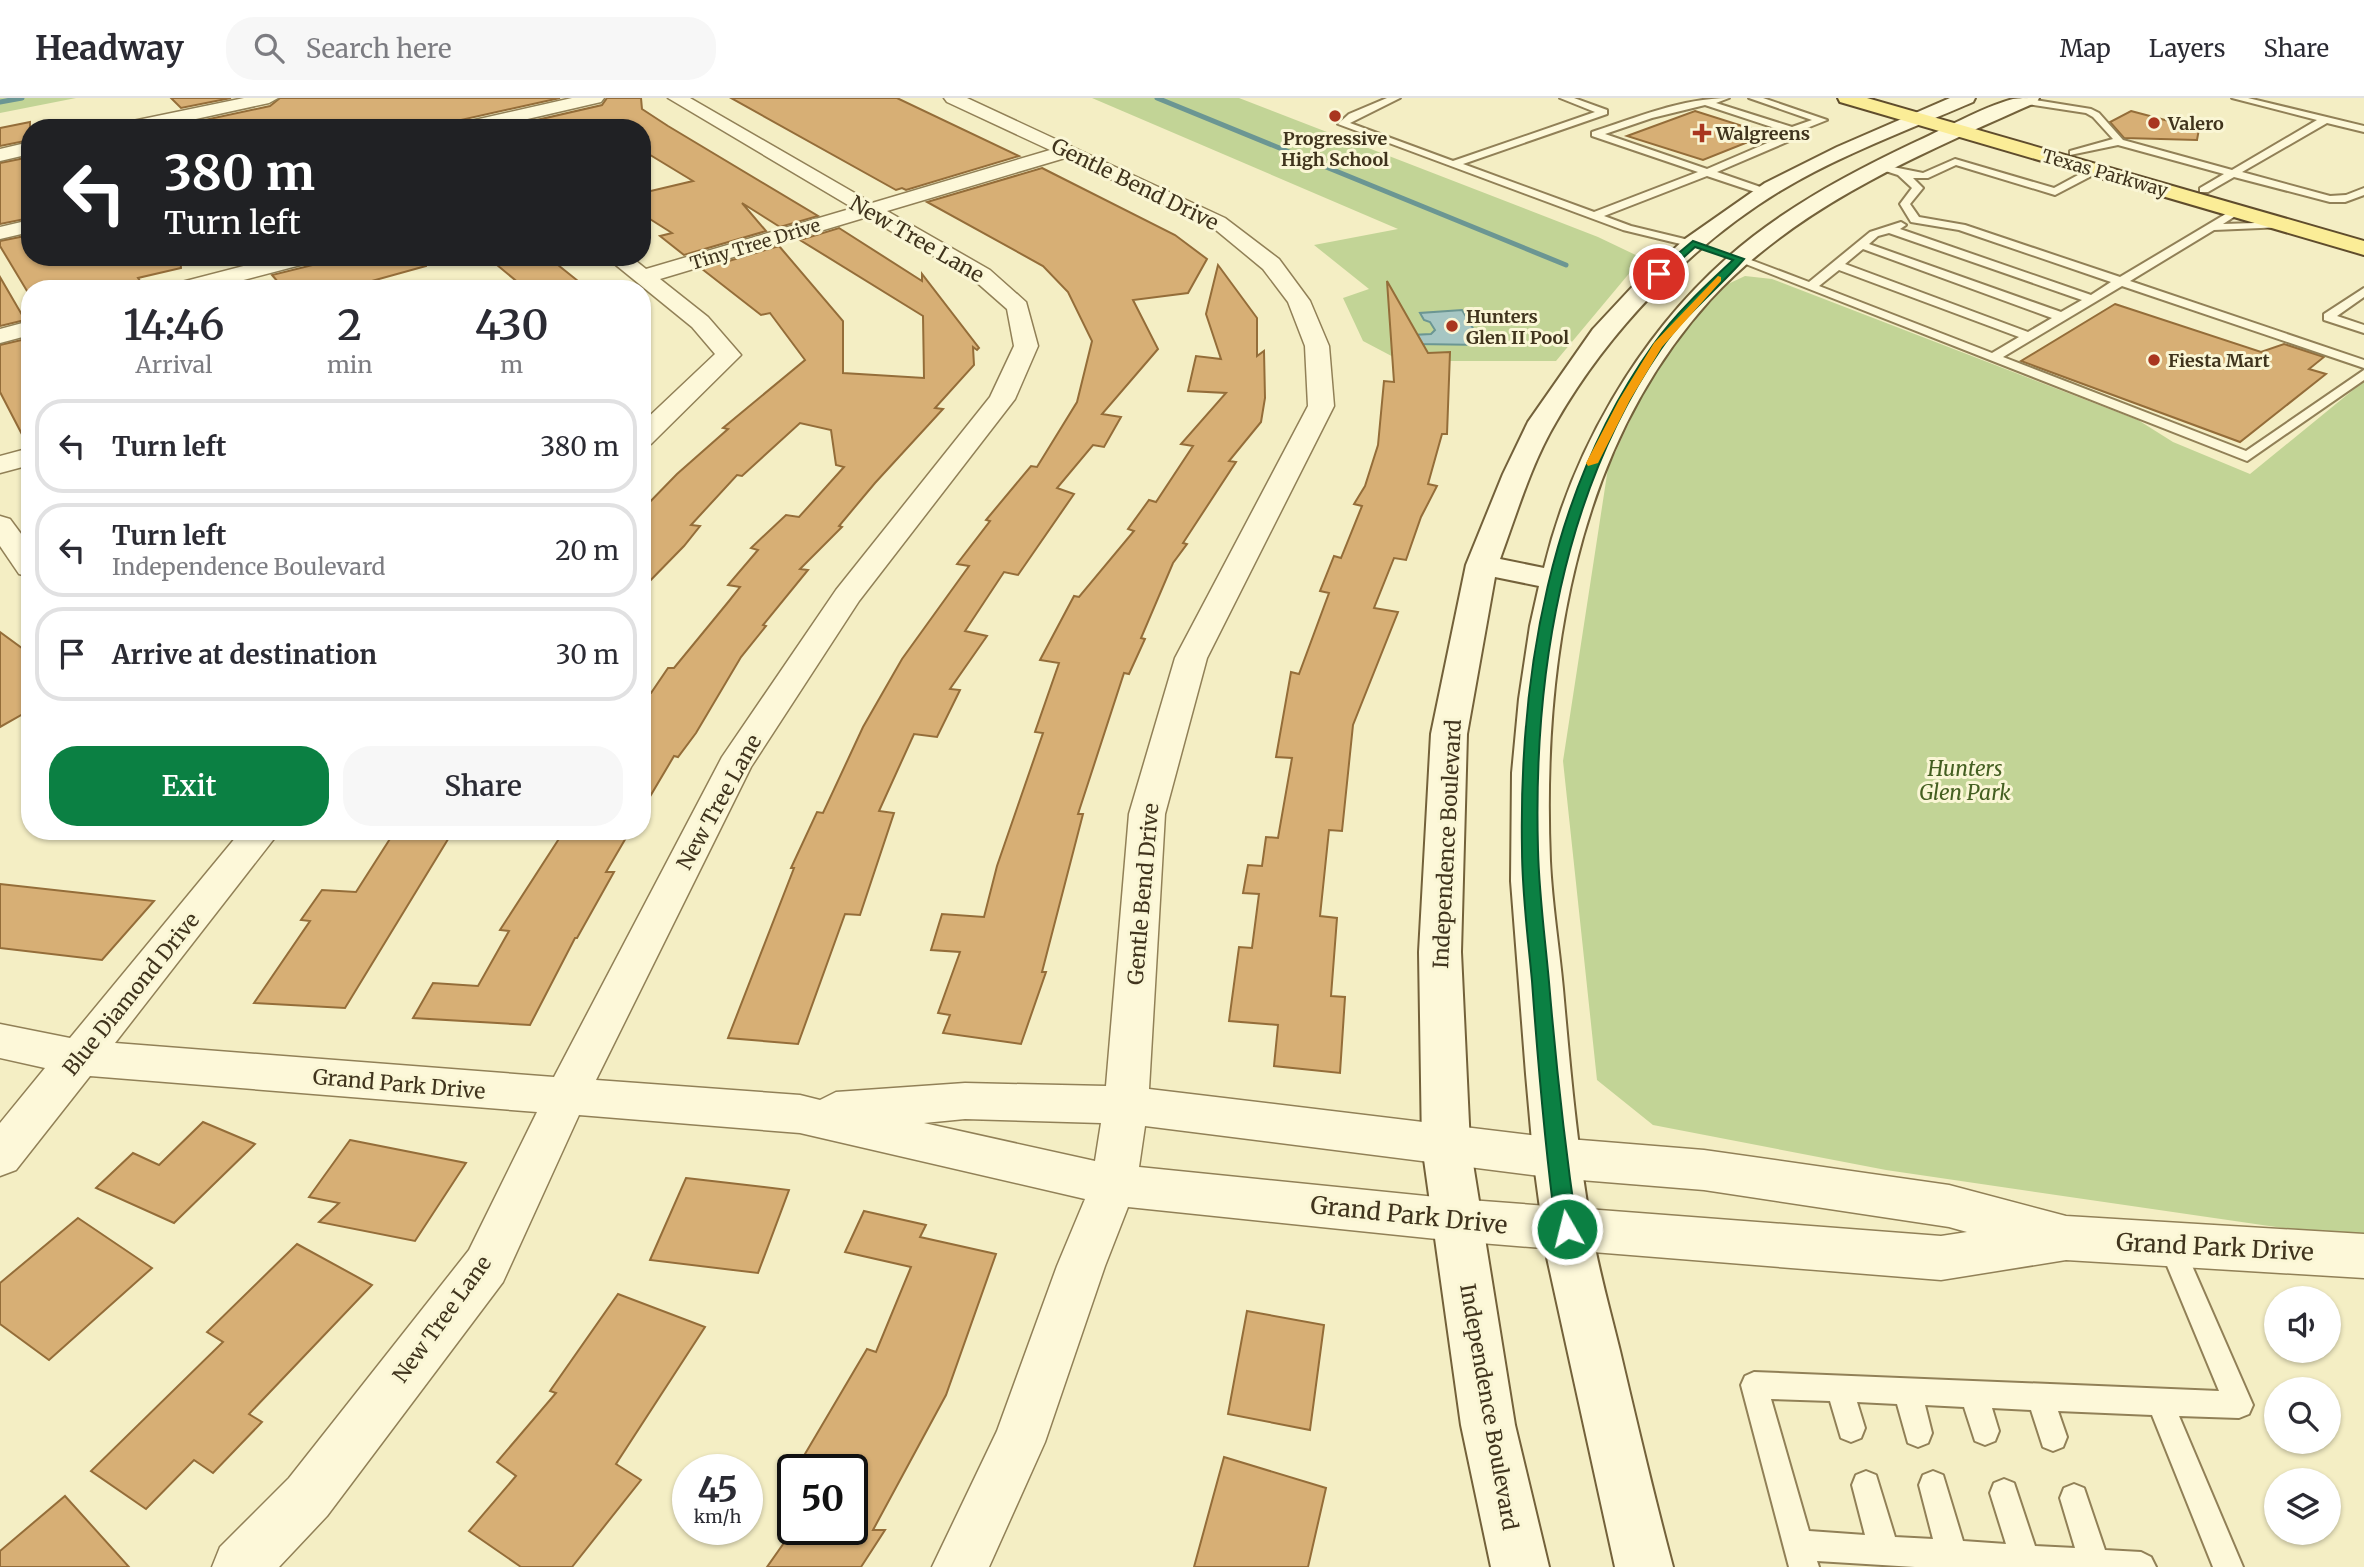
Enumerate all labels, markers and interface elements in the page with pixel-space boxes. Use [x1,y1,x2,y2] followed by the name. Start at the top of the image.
[226,17,716,80] search box
[35,28,184,69] text: Headway
[250,29,288,67] icon: search
[306,32,452,65] text: Search here
[2060,33,2111,64] text: Map
[2149,33,2225,64] text: Layers
[2263,33,2329,64] text: Share
[1327,108,1343,124] marker: Progressive High School
[2167,112,2224,135] place label: Valero
[2146,115,2162,131] marker: Valero
[1715,122,1810,145] place label: Walgreens
[1694,125,1710,141] marker: Walgreens
[1281,127,1389,171] place label: Progressive High School
[1047,132,1223,236] street label: Gentle Bend Drive
[164,142,315,203] text: 380 m
[2039,144,2171,202] street label: Texas Parkway
[49,147,140,238] icon: left
[845,190,989,288] street label: New Tree Lane
[164,203,301,243] text: Turn left
[687,213,823,275] street label: Tiny Tree Drive
[1629,244,1689,304] pin
[1640,255,1678,293] icon: arrive
[123,299,225,351] text: 14:46
[337,299,362,351] text: 2
[475,299,549,351] text: 430
[1466,305,1569,349] place label: Hunters Glen II Pool
[1444,318,1460,334] marker: Hunters Glen II Pool
[2168,349,2271,372] place label: Fiesta Mart
[136,350,212,379] text: Arrival
[327,350,372,379] text: min
[500,350,523,379] text: m
[2146,352,2162,368] marker: Fiesta Mart
[53,427,91,465] icon: left
[112,430,226,463] text: Turn left
[540,430,619,463] text: 380 m
[112,519,226,552] text: Turn left
[53,531,91,569] icon: left
[555,534,619,567] text: 20 m
[112,552,385,581] text: Independence Boulevard
[53,635,91,673] icon: arrive
[112,638,377,671] text: Arrive at destination
[556,638,619,671] text: 30 m
[1427,718,1467,969] street label: Independence Boulevard
[671,730,767,874] street label: New Tree Lane
[49,746,329,826] button: Exit
[343,746,623,826] button: Share
[1919,755,2011,806] park label: Hunters Glen Park
[1122,802,1164,986] street label: Gentle Bend Drive
[57,907,205,1081] street label: Blue Diamond Drive
[312,1063,486,1105] street label: Grand Park Drive
[1309,1189,1509,1241] street label: Grand Park Drive
[1530,1192,1604,1266] position arrow
[2115,1226,2315,1268] street label: Grand Park Drive
[387,1250,497,1388] street label: New Tree Lane
[1454,1282,1524,1533] street label: Independence Boulevard
[2264,1286,2341,1545] map controls
[2264,1286,2341,1363] button: sound
[2264,1377,2341,1454] button: search
[777,1454,868,1545] speed limit sign: 50
[697,1468,738,1512] text: 45
[2264,1468,2341,1545] button: layers
[694,1505,741,1528] text: km/h

